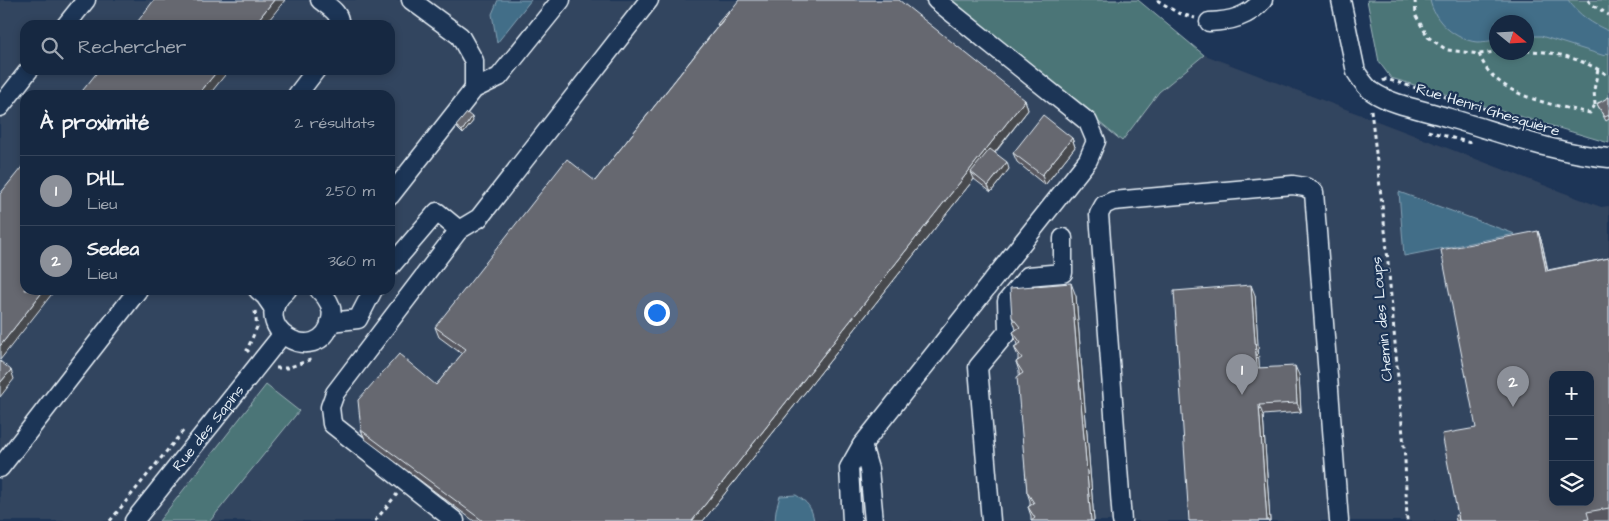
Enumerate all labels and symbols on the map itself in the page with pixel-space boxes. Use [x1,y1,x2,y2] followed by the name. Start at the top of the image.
[1489,15,1534,60] north arrow
[1414,78,1562,142] street label: Rue Henri Ghesquière
[1366,255,1398,382] street label: Chemin des Loups
[644,300,670,326] your location
[1226,354,1258,395] pin: 1
[1497,366,1529,407] pin: 2
[167,380,249,475] street label: Rue des Sapins

